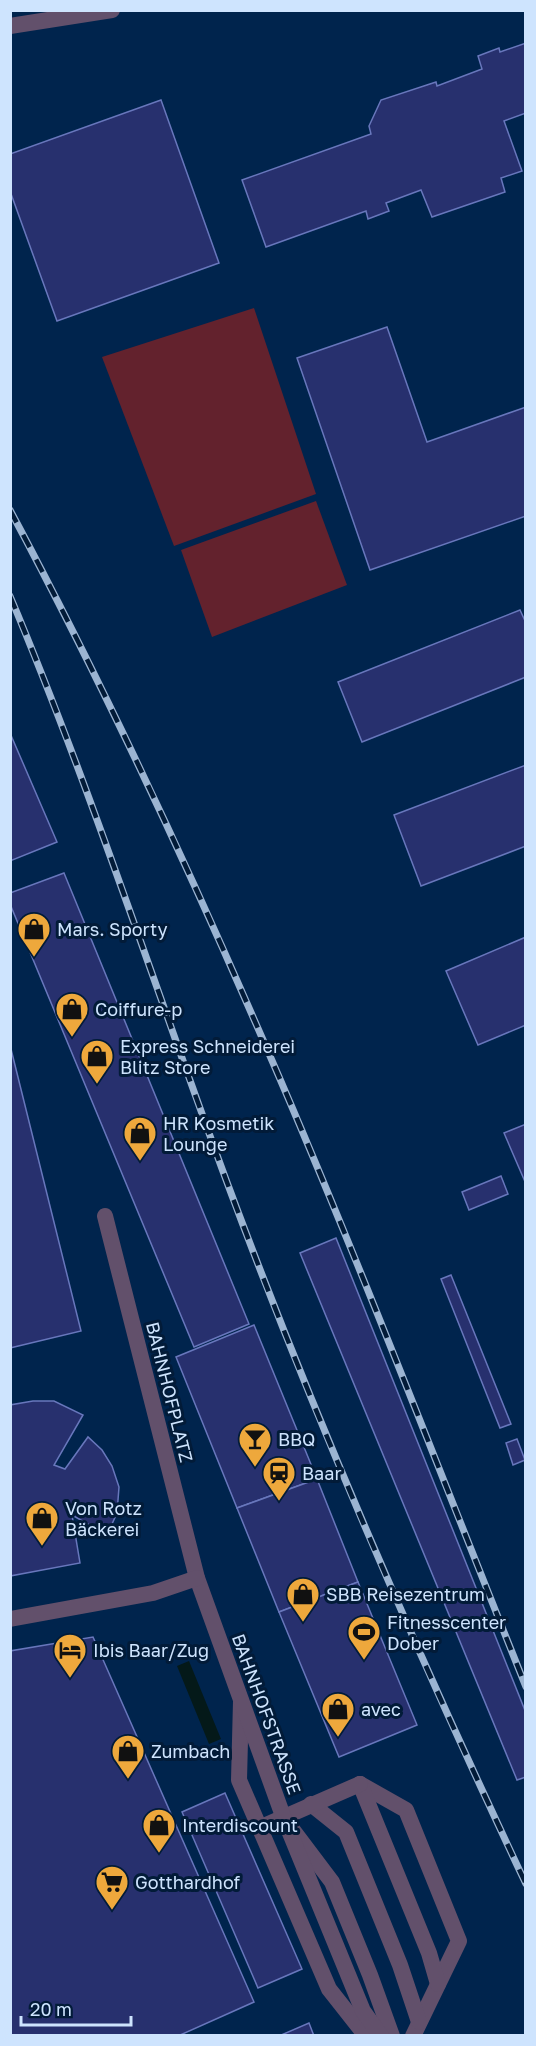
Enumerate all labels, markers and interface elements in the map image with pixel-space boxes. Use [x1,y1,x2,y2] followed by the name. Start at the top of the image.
[16,911,52,958] shop icon: Mars. Sporty
[57,918,168,940] place label: Mars. Sporty
[54,991,90,1038] shop icon: Coiffure-p
[95,998,182,1020] place label: Coiffure-p
[120,1035,295,1078] place label: Express Schneiderei Blitz Store
[79,1038,115,1085] shop icon: Express Schneiderei Blitz Store
[163,1112,274,1155] place label: HR Kosmetik Lounge
[122,1115,158,1162] shop icon: HR Kosmetik Lounge
[142,1319,198,1465] street label: BAHNHOFPLATZ
[237,1421,273,1468] bar icon: BBQ
[278,1428,315,1450] place label: BBQ
[261,1455,297,1502] station icon: Baar
[302,1462,341,1484] place label: Baar
[65,1497,142,1540] place label: Von Rotz Bäckerei
[24,1500,60,1547] shop icon: Von Rotz Bäckerei
[285,1576,321,1623] shop icon: SBB Reisezentrum
[326,1583,485,1605] place label: SBB Reisezentrum
[387,1611,506,1654] place label: Fitnesscenter Dober
[346,1614,382,1661] sports icon: Fitnesscenter Dober
[228,1631,306,1797] street label: BAHNHOFSTRASSE
[52,1632,88,1679] hotel icon: Ibis Baar/Zug
[93,1639,209,1661] place label: Ibis Baar/Zug
[320,1691,356,1738] shop icon: avec
[361,1698,401,1720] place label: avec
[110,1733,146,1780] shop icon: Zumbach
[151,1740,230,1762] place label: Zumbach
[141,1807,177,1854] shop icon: Interdiscount
[182,1814,298,1836] place label: Interdiscount
[94,1864,130,1911] supermarket icon: Gotthardhof
[135,1871,241,1893] place label: Gotthardhof
[21,1989,130,2027] scale bar
[30,1998,72,2020] text: 20 m

